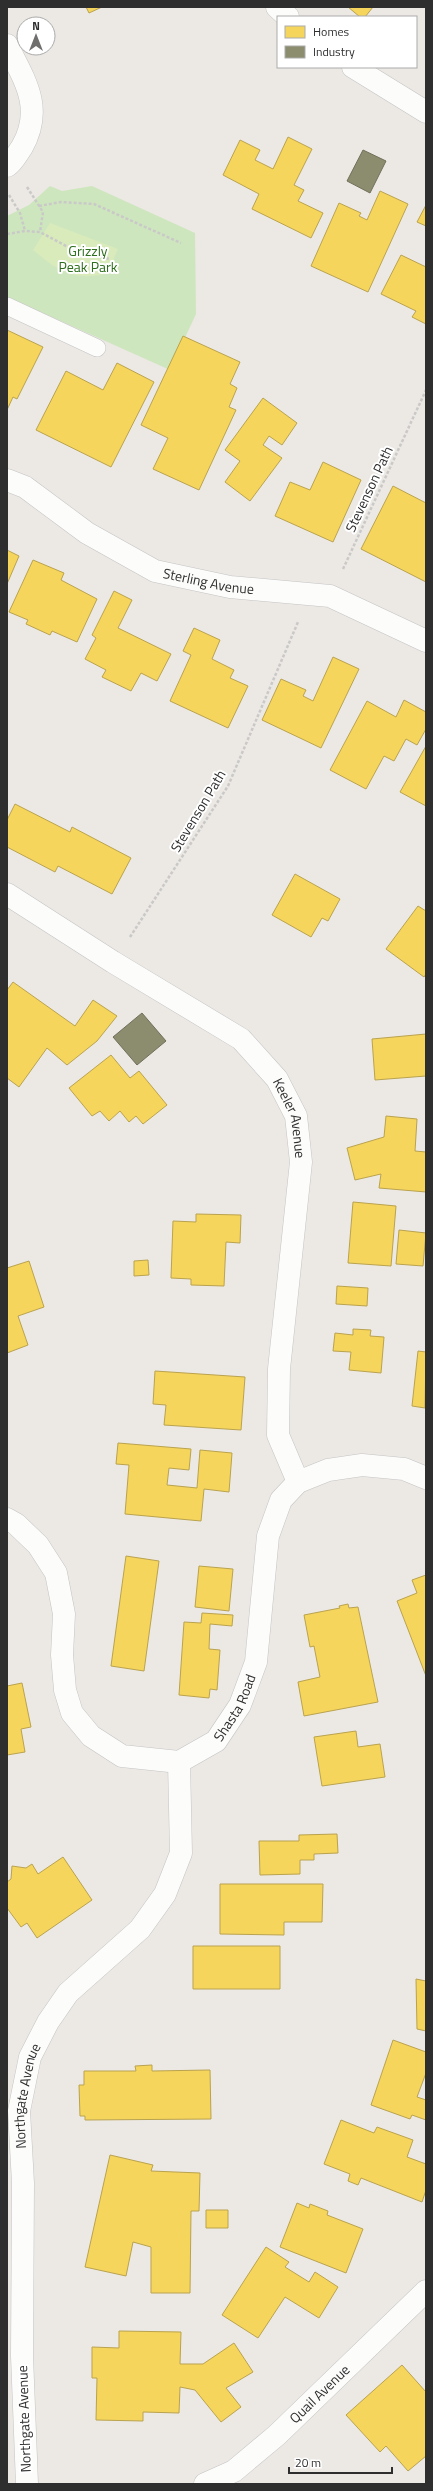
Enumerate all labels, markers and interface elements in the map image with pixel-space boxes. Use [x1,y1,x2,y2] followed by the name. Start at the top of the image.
[16,16,56,56] north arrow
[277,16,417,68] legend
[32,18,40,34] text: N
[313,22,349,41] text: Homes
[313,42,355,61] text: Industry
[59,240,118,277] park label: Grizzly Peak Park
[339,442,398,535] street label: Stevenson Path
[161,562,255,599] street label: Sterling Avenue
[165,766,230,856] street label: Stevenson Path
[268,1074,312,1159] street label: Keeler Avenue
[208,1671,261,1745] street label: Shasta Road
[8,2039,45,2149] street label: Northgate Avenue
[284,2359,354,2428] street label: Quail Avenue
[11,2365,36,2473] street label: Northgate Avenue
[289,2449,392,2475] scale bar
[295,2453,321,2472] text: 20 m

